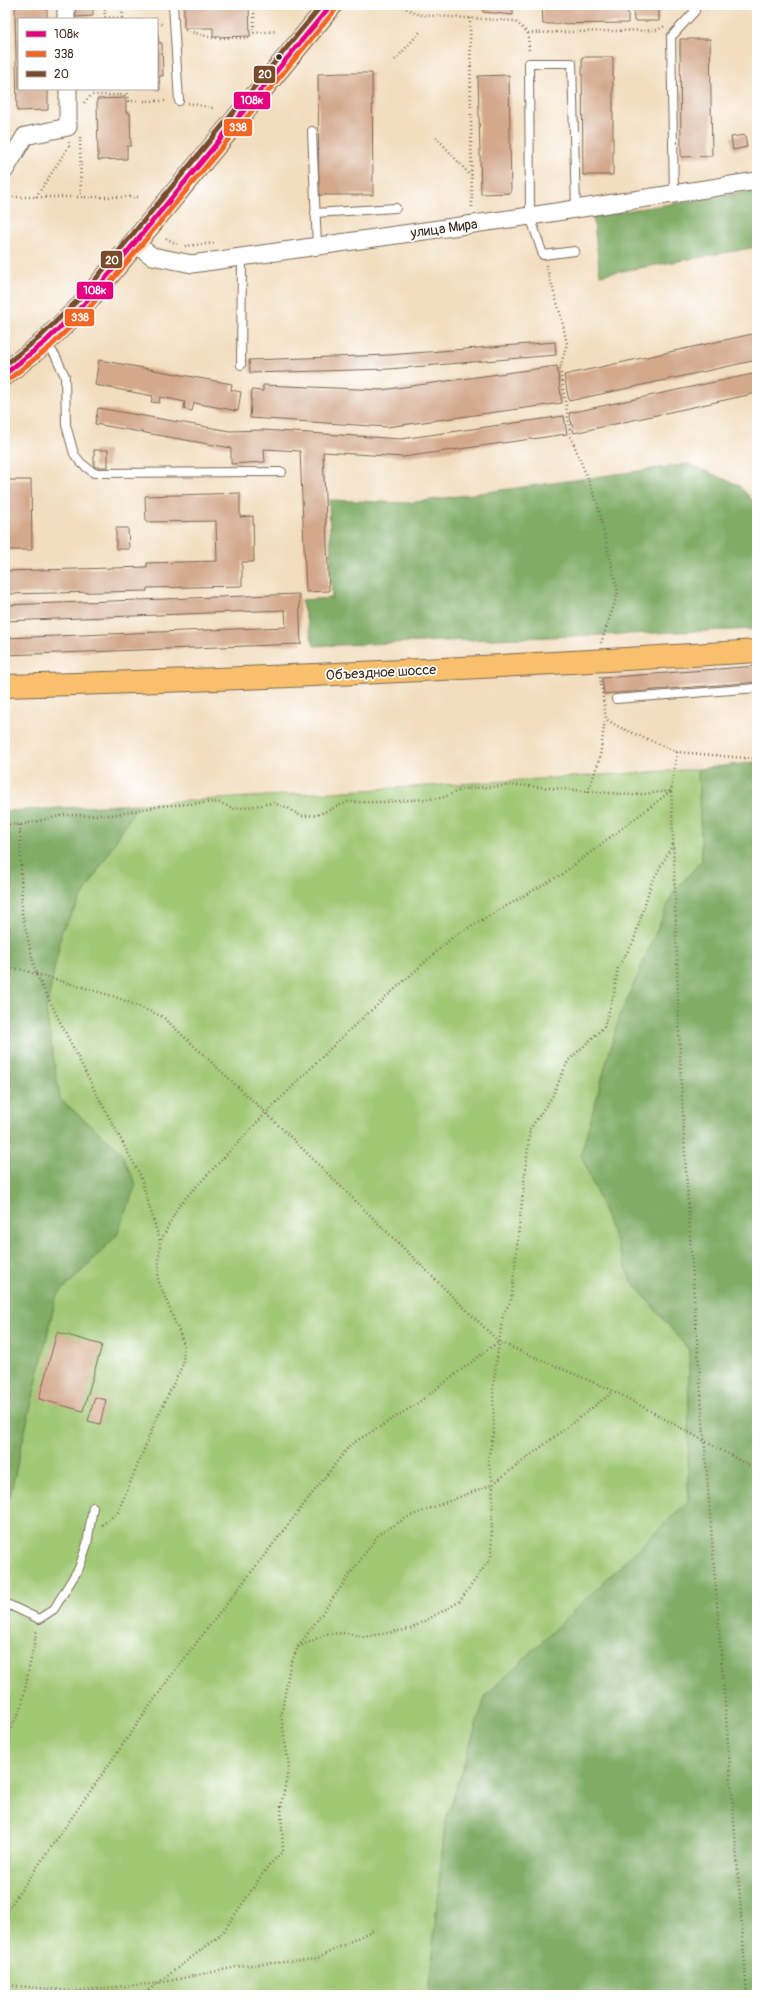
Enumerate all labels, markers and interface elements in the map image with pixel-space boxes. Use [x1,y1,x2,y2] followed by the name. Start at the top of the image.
[18,18,158,90] legend
[54,27,79,42] text: 108к
[54,47,73,62] text: 338
[274,52,284,62] unlabelled marker
[253,65,276,84] line badge: 20
[54,67,69,82] text: 20
[258,68,272,81] text: 20
[233,91,271,110] line badge: 108к
[240,94,264,107] text: 108к
[223,118,253,137] line badge: 338
[229,121,247,134] text: 338
[409,215,479,242] street label: улица Мира
[100,250,123,269] line badge: 20
[105,254,119,267] text: 20
[76,281,114,300] line badge: 108к
[83,284,107,297] text: 108к
[64,308,95,327] line badge: 338
[71,311,89,324] text: 338
[325,661,437,684] street label: Объездное шоссе

